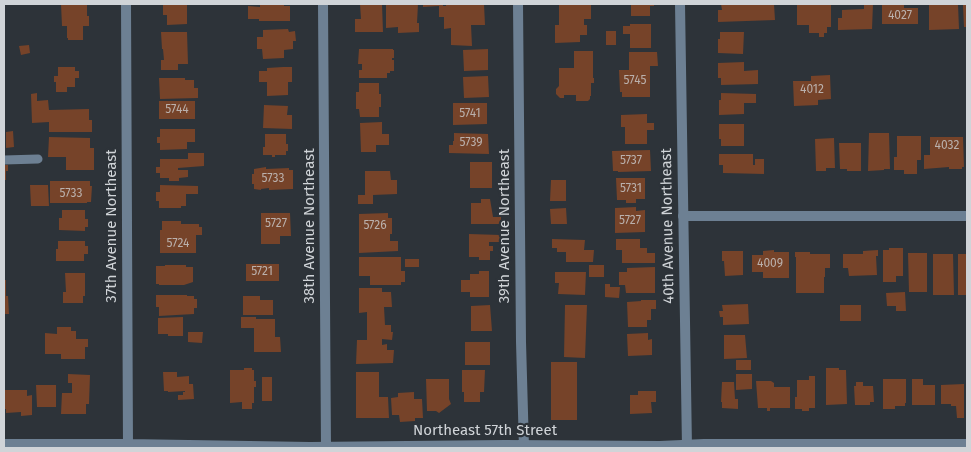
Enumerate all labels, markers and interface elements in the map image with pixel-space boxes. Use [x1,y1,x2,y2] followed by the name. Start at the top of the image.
[888,9,912,23] house number: 4027
[624,74,646,88] house number: 5745
[800,83,824,97] house number: 4012
[165,103,189,117] house number: 5744
[459,107,481,121] house number: 5741
[459,136,483,150] house number: 5739
[935,139,959,153] house number: 4032
[301,148,319,304] street label: 38th Avenue Northeast
[658,148,678,304] street label: 40th Avenue Northeast
[103,149,121,303] street label: 37th Avenue Northeast
[496,149,514,303] street label: 39th Avenue Northeast
[620,154,642,168] house number: 5737
[262,172,284,186] house number: 5733
[620,182,642,196] house number: 5731
[60,187,82,201] house number: 5733
[619,214,641,228] house number: 5727
[265,217,287,231] house number: 5727
[363,219,387,233] house number: 5726
[167,237,189,251] house number: 5724
[757,257,783,271] house number: 4009
[251,265,273,279] house number: 5721
[413,422,557,440] street label: Northeast 57th Street

